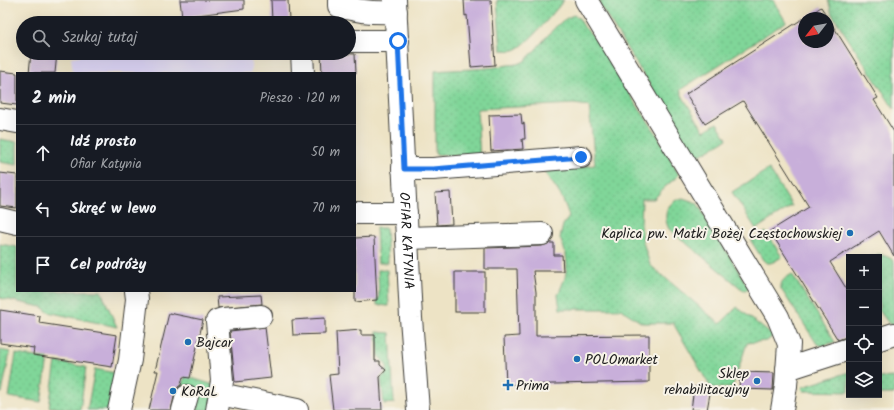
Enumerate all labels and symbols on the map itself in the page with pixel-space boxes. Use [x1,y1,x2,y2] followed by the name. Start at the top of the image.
[798,12,834,48] north arrow
[389,32,407,50] route start
[572,148,590,166] route end
[393,192,420,290] street label: OFIAR KATYNIA
[601,223,842,245] place label: Kaplica pw. Matki Bożej Częstochowskiej
[845,228,855,238] marker: Kaplica pw. Matki Bożej Częstochowskiej
[196,332,234,354] place label: Bajcar
[183,337,193,347] marker: Bajcar
[585,349,659,371] place label: POLOmarket
[572,354,582,364] marker: POLOmarket
[664,363,749,401] place label: Sklep rehabilitacyjny
[516,375,549,397] place label: Prima
[752,376,762,386] marker: Sklep rehabilitacyjny
[503,380,513,390] marker: Prima
[181,381,218,403] place label: KoRaL
[168,386,178,396] marker: KoRaL

